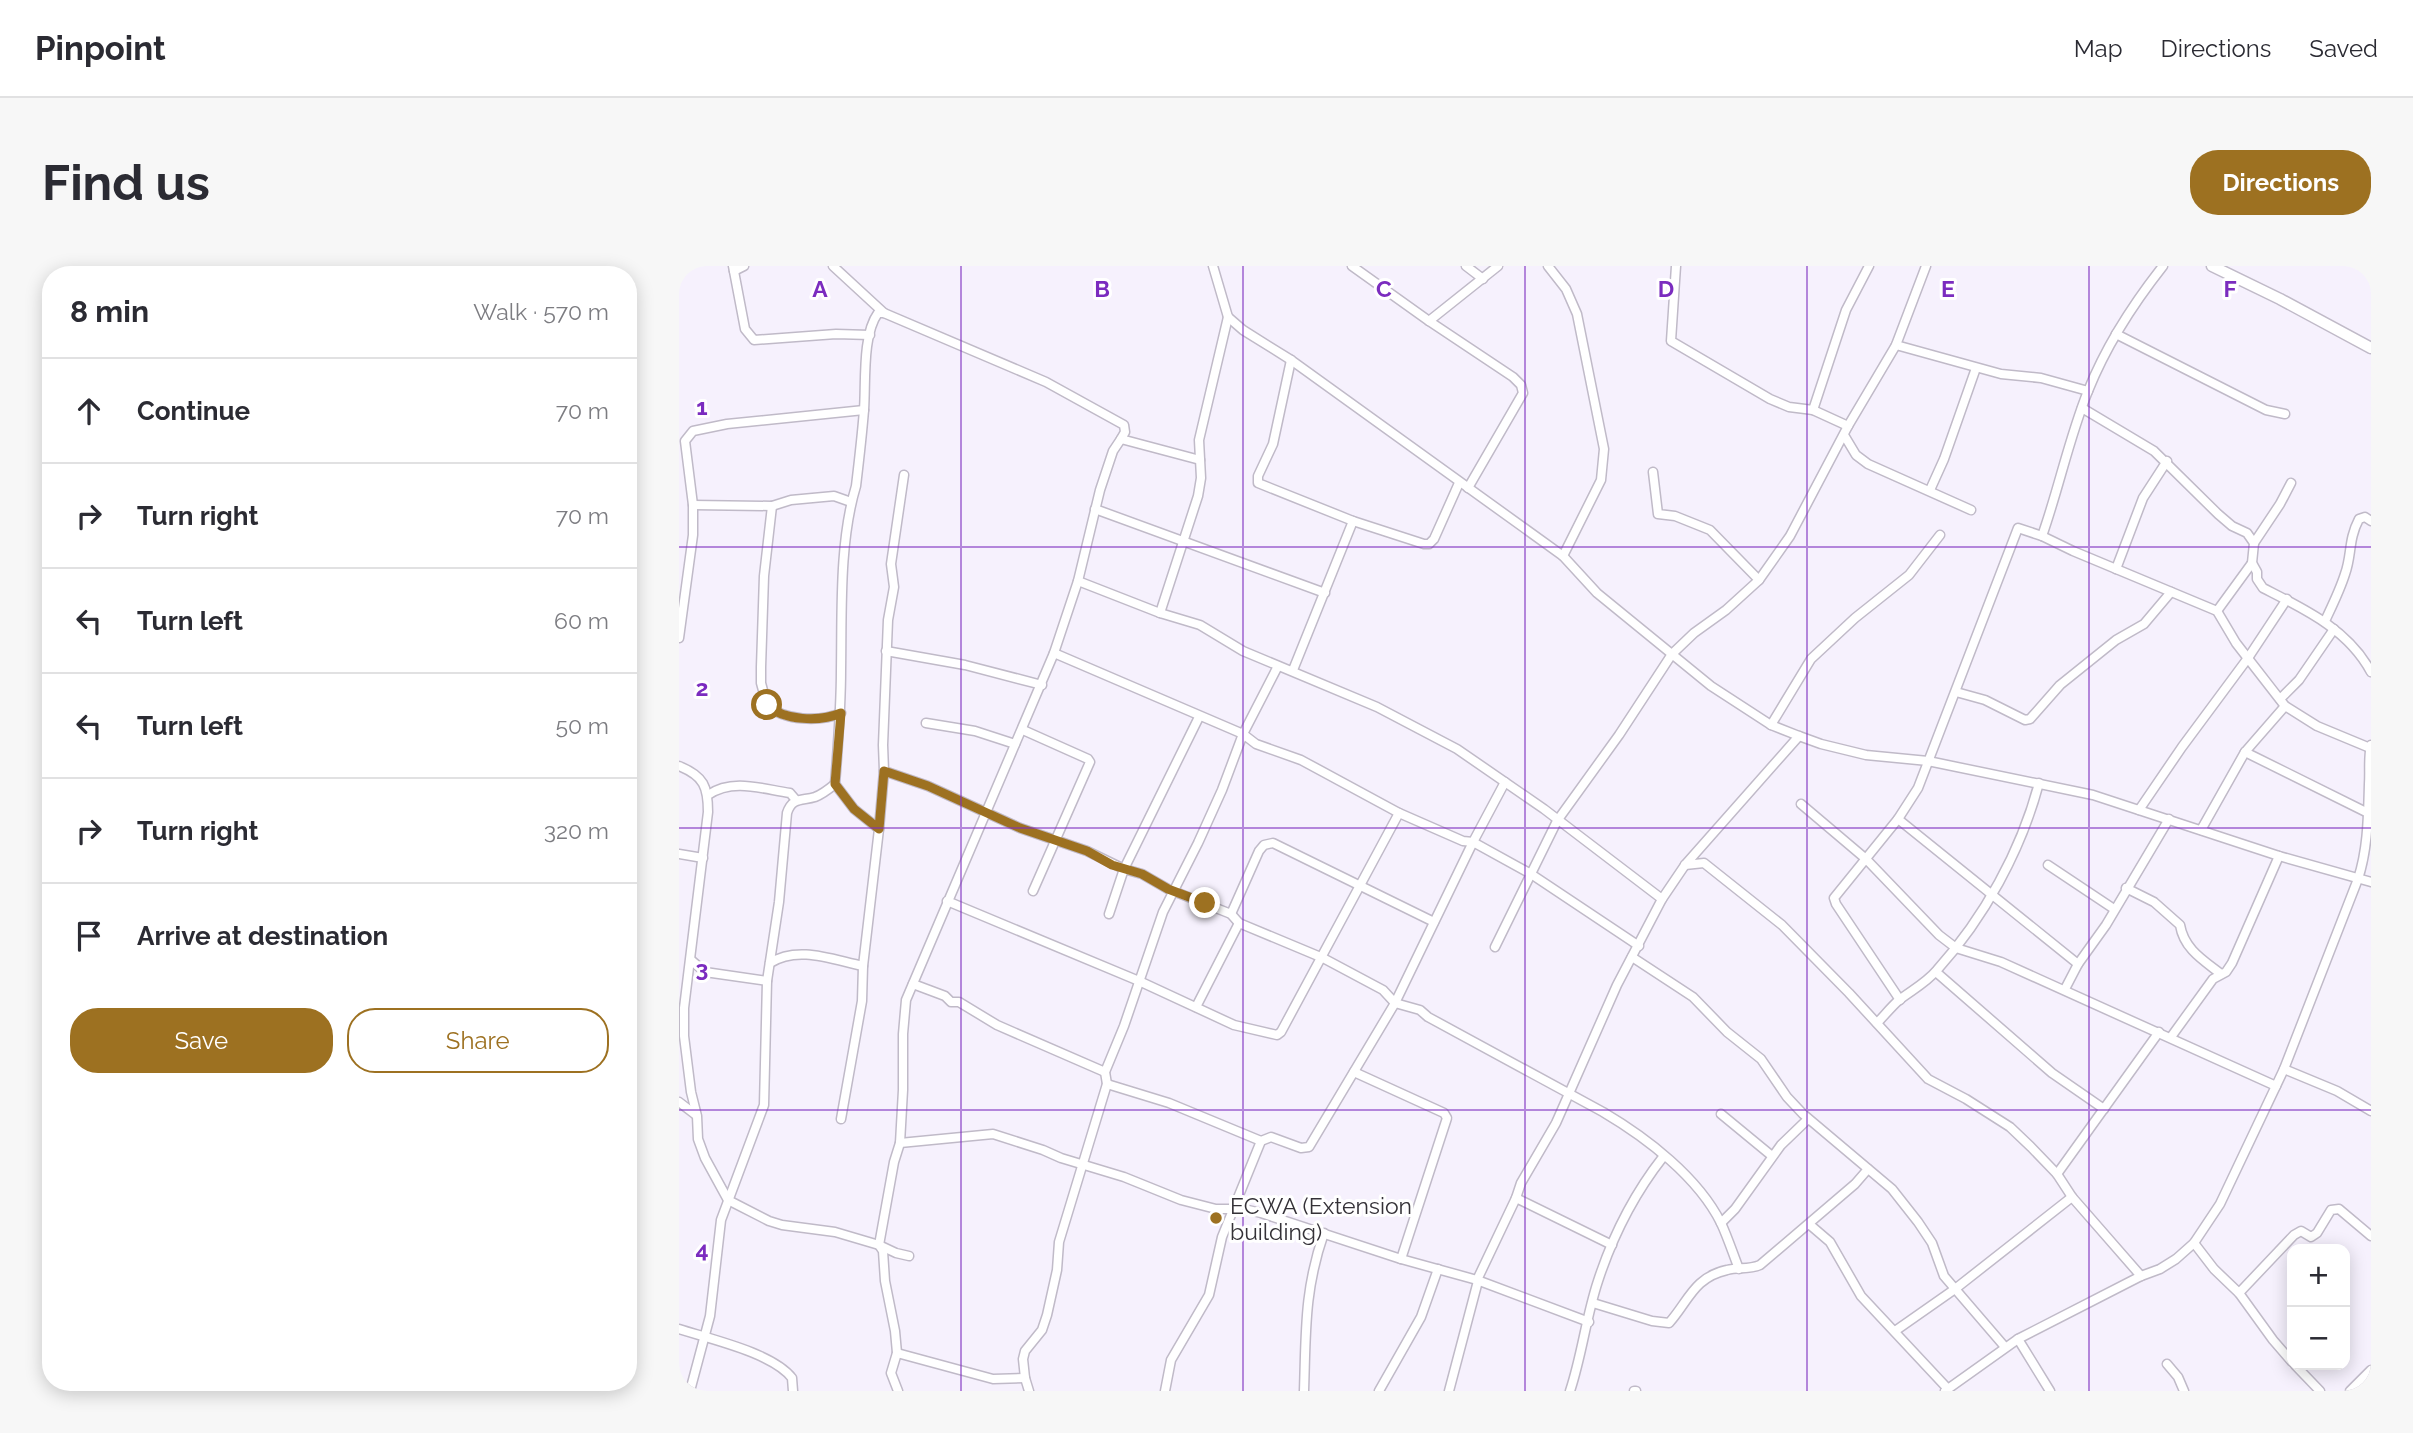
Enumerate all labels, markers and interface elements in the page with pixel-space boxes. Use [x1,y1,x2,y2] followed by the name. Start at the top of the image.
[35,29,166,68] text: Pinpoint
[2074,34,2123,63] text: Map
[2161,34,2271,63] text: Directions
[2309,34,2378,63] text: Saved
[2190,150,2371,215] button: Directions
[42,154,210,211] text: Find us
[812,275,828,302] text: A
[1094,275,1110,302] text: B
[1376,275,1392,302] text: C
[1658,275,1674,302] text: D
[1941,275,1955,302] text: E
[2223,275,2237,302] text: F
[70,294,149,329] text: 8 min
[473,298,609,325] text: Walk · 570 m
[70,392,108,430] icon: ahead
[696,393,708,420] text: 1
[137,396,250,426] text: Continue
[556,397,609,424] text: 70 m
[70,497,108,535] icon: right
[137,501,258,531] text: Turn right
[556,502,609,529] text: 70 m
[70,602,108,640] icon: left
[137,606,243,636] text: Turn left
[554,607,609,634] text: 60 m
[696,674,708,701] text: 2
[751,689,782,720] route start
[70,707,108,745] icon: left
[137,711,243,741] text: Turn left
[555,712,609,739] text: 50 m
[70,812,108,850] icon: right
[137,816,258,846] text: Turn right
[544,817,609,844] text: 320 m
[1189,887,1220,918] route end
[70,917,108,955] icon: arrive
[137,921,388,951] text: Arrive at destination
[696,955,708,982] text: 3
[70,1008,333,1073] button: Save
[347,1008,609,1073] button: Share
[1230,1192,1412,1245] place label: ECWA (Extension building)
[1208,1210,1224,1226] marker: ECWA (Extension building)
[695,1236,709,1263] text: 4
[2287,1244,2350,1370] map controls
[2287,1244,2350,1307] button: +
[2287,1307,2350,1370] button: −

